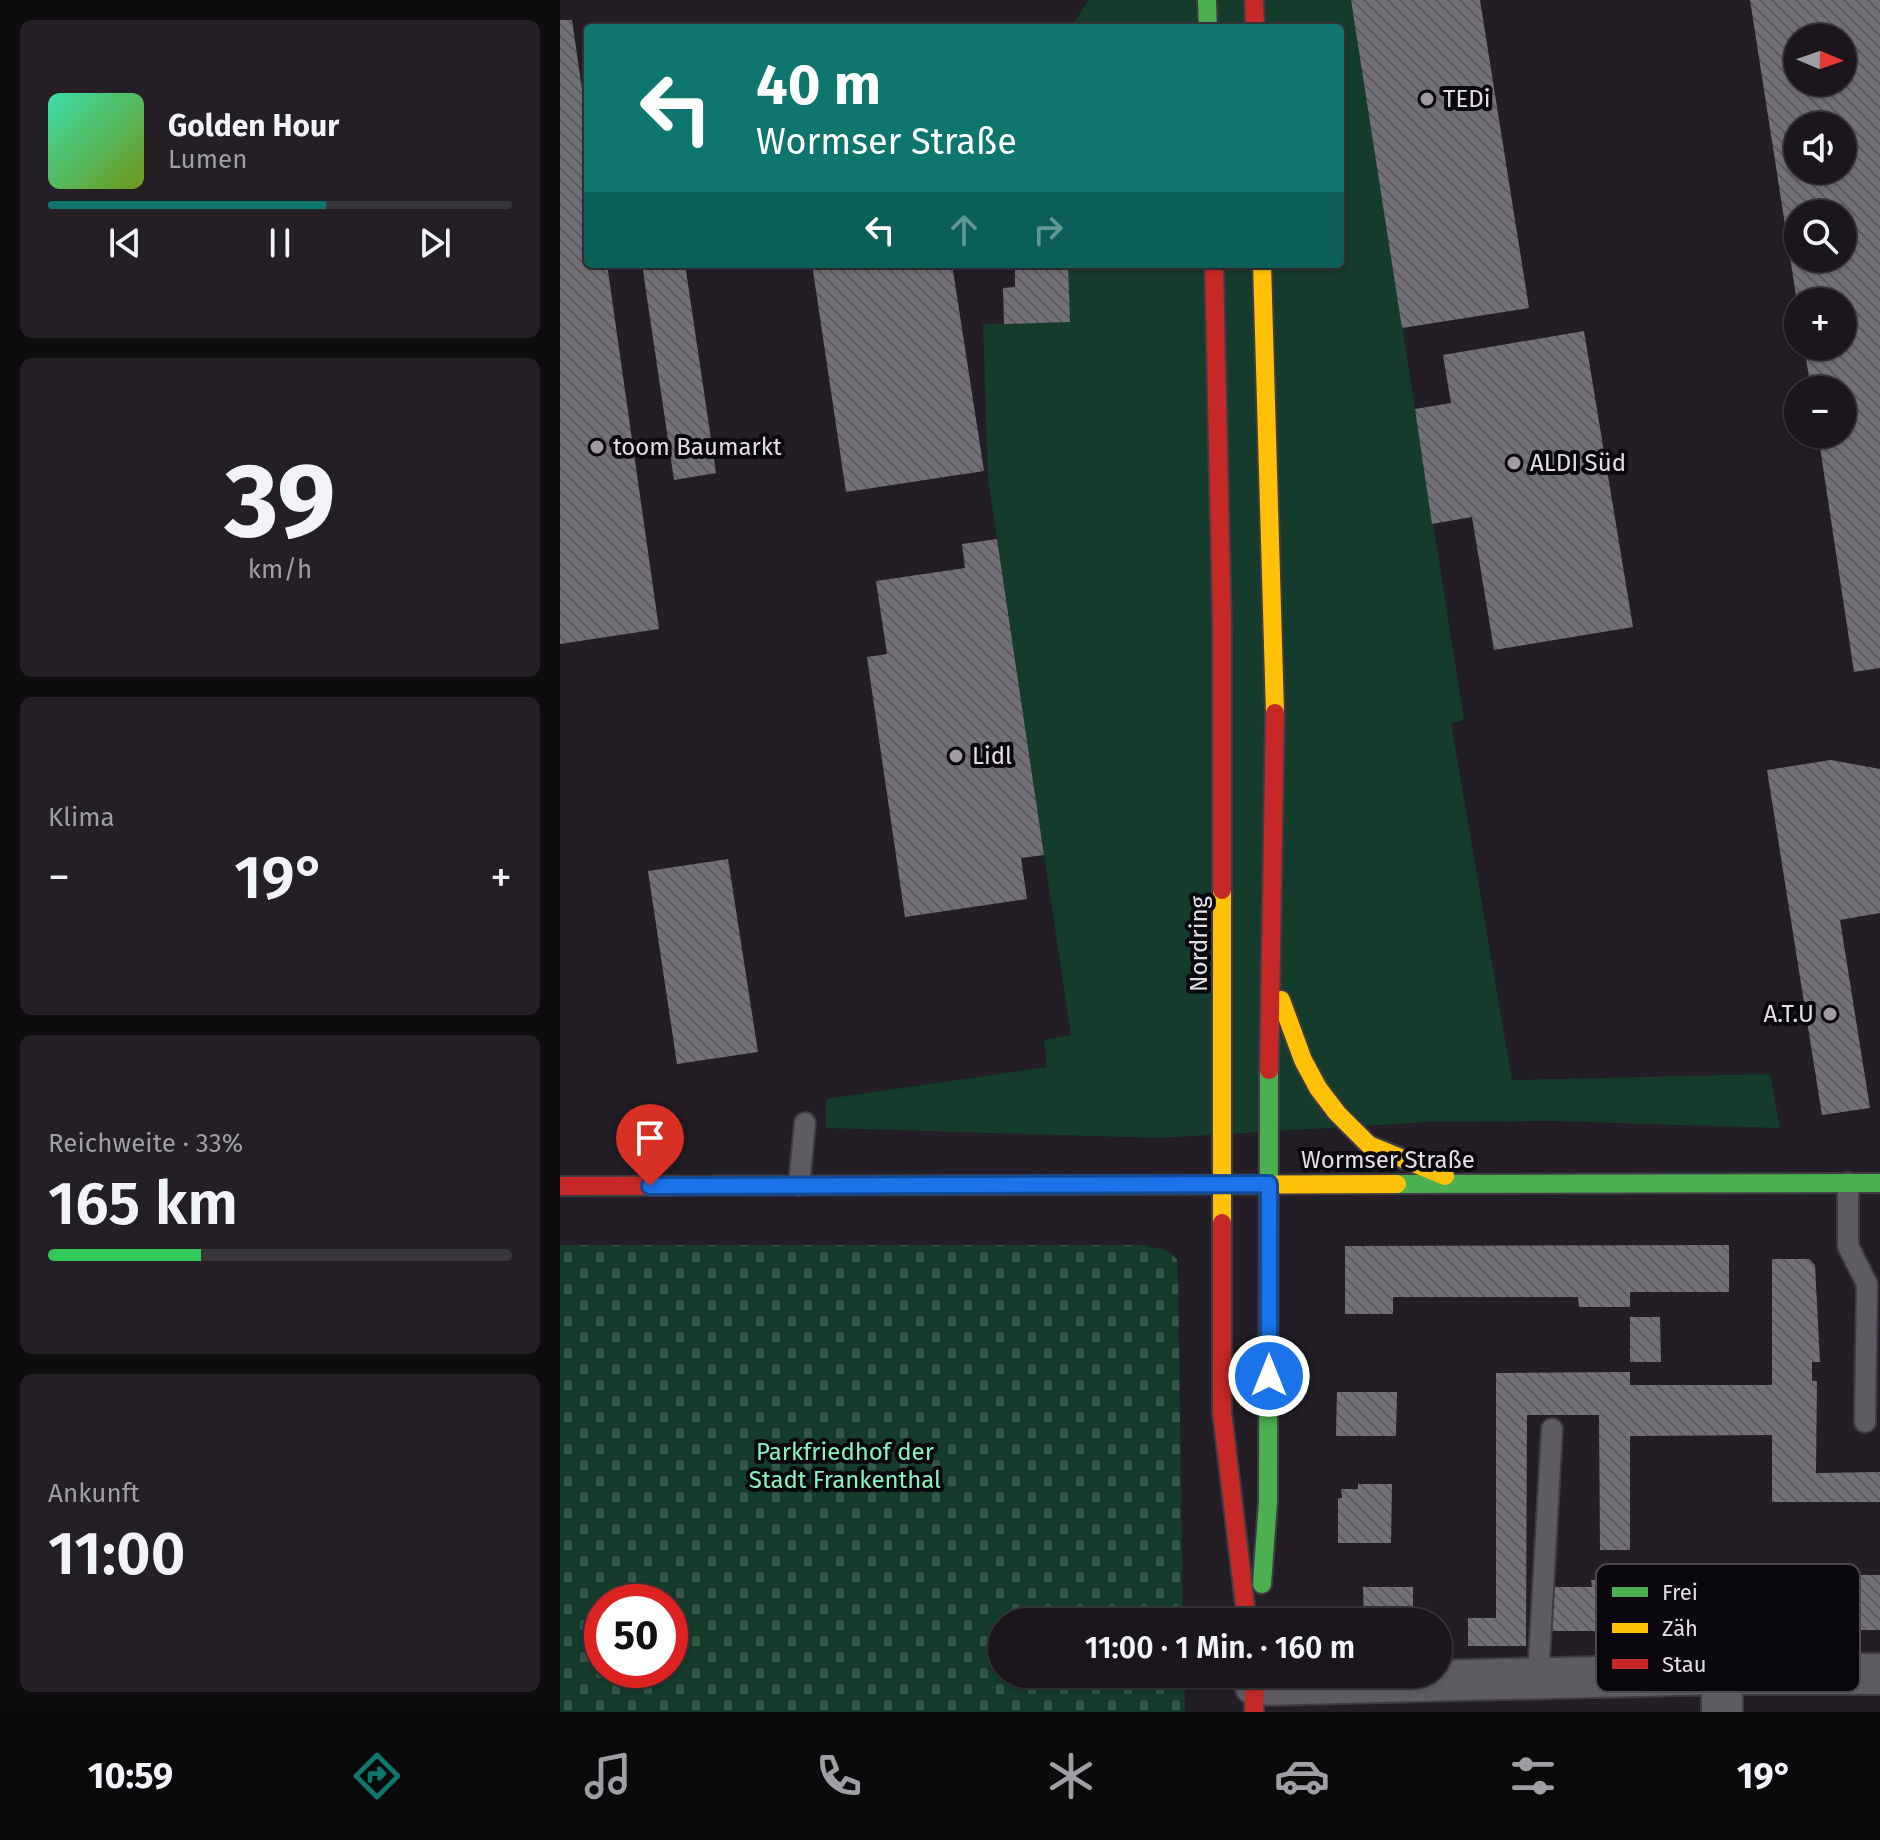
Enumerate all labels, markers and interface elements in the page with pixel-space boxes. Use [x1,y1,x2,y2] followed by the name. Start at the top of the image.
[1784,24,1856,96] north arrow
[1784,24,1856,448] map controls
[756,52,881,119] text: 40 m
[624,56,728,160] icon: left
[1443,85,1490,113] place label: TEDi
[1418,90,1436,108] marker: TEDi
[168,108,339,144] text: Golden Hour
[1784,112,1856,184] button: sound
[756,120,1017,164] text: Wormser Straße
[168,144,247,175] text: Lumen
[1784,200,1856,272] button: search
[858,208,902,252] icon: left
[942,208,986,252] icon: ahead
[1026,208,1070,252] icon: right
[103,221,147,265] icon: previous
[258,221,302,265] icon: pause
[413,221,457,265] icon: next
[1784,288,1856,360] button: +
[1784,376,1856,448] button: −
[613,433,782,461] place label: toom Baumarkt
[588,438,606,456] marker: toom Baumarkt
[224,439,336,564] text: 39
[1530,449,1626,477] place label: ALDI Süd
[1505,454,1523,472] marker: ALDI Süd
[248,554,312,585] text: km/h
[972,742,1012,770] place label: Lidl
[947,747,965,765] marker: Lidl
[48,802,115,833] text: Klima
[234,842,326,914] text: 19°
[48,851,70,904] text: −
[490,851,512,904] text: +
[1185,896,1213,992] street label: Nordring
[1763,1000,1814,1028] place label: A.T.U
[1821,1005,1839,1023] marker: A.T.U
[616,1104,684,1186] pin
[628,1116,672,1160] icon: arrive
[48,1128,243,1159] text: Reichweite · 33%
[1301,1146,1475,1174] street label: Wormser Straße
[48,1168,238,1240] text: 165 km
[1227,1334,1311,1418] position arrow
[749,1438,941,1494] park label: Parkfriedhof der Stadt Frankenthal
[48,1478,140,1509] text: Ankunft
[48,1518,186,1590] text: 11:00
[1596,1564,1860,1692] legend
[1662,1579,1698,1606] text: Frei
[584,1584,688,1688] speed limit sign: 50
[1662,1615,1698,1642] text: Zäh
[1085,1630,1355,1666] text: 11:00 · 1 Min. · 160 m
[1662,1651,1707,1678] text: Stau
[349,1748,405,1804] icon: directions
[580,1748,636,1804] icon: music
[811,1748,867,1804] icon: phone
[1043,1748,1099,1804] icon: climate
[1274,1748,1330,1804] icon: car
[1505,1748,1561,1804] icon: filters
[88,1754,173,1798] text: 10:59
[1737,1754,1792,1798] text: 19°

